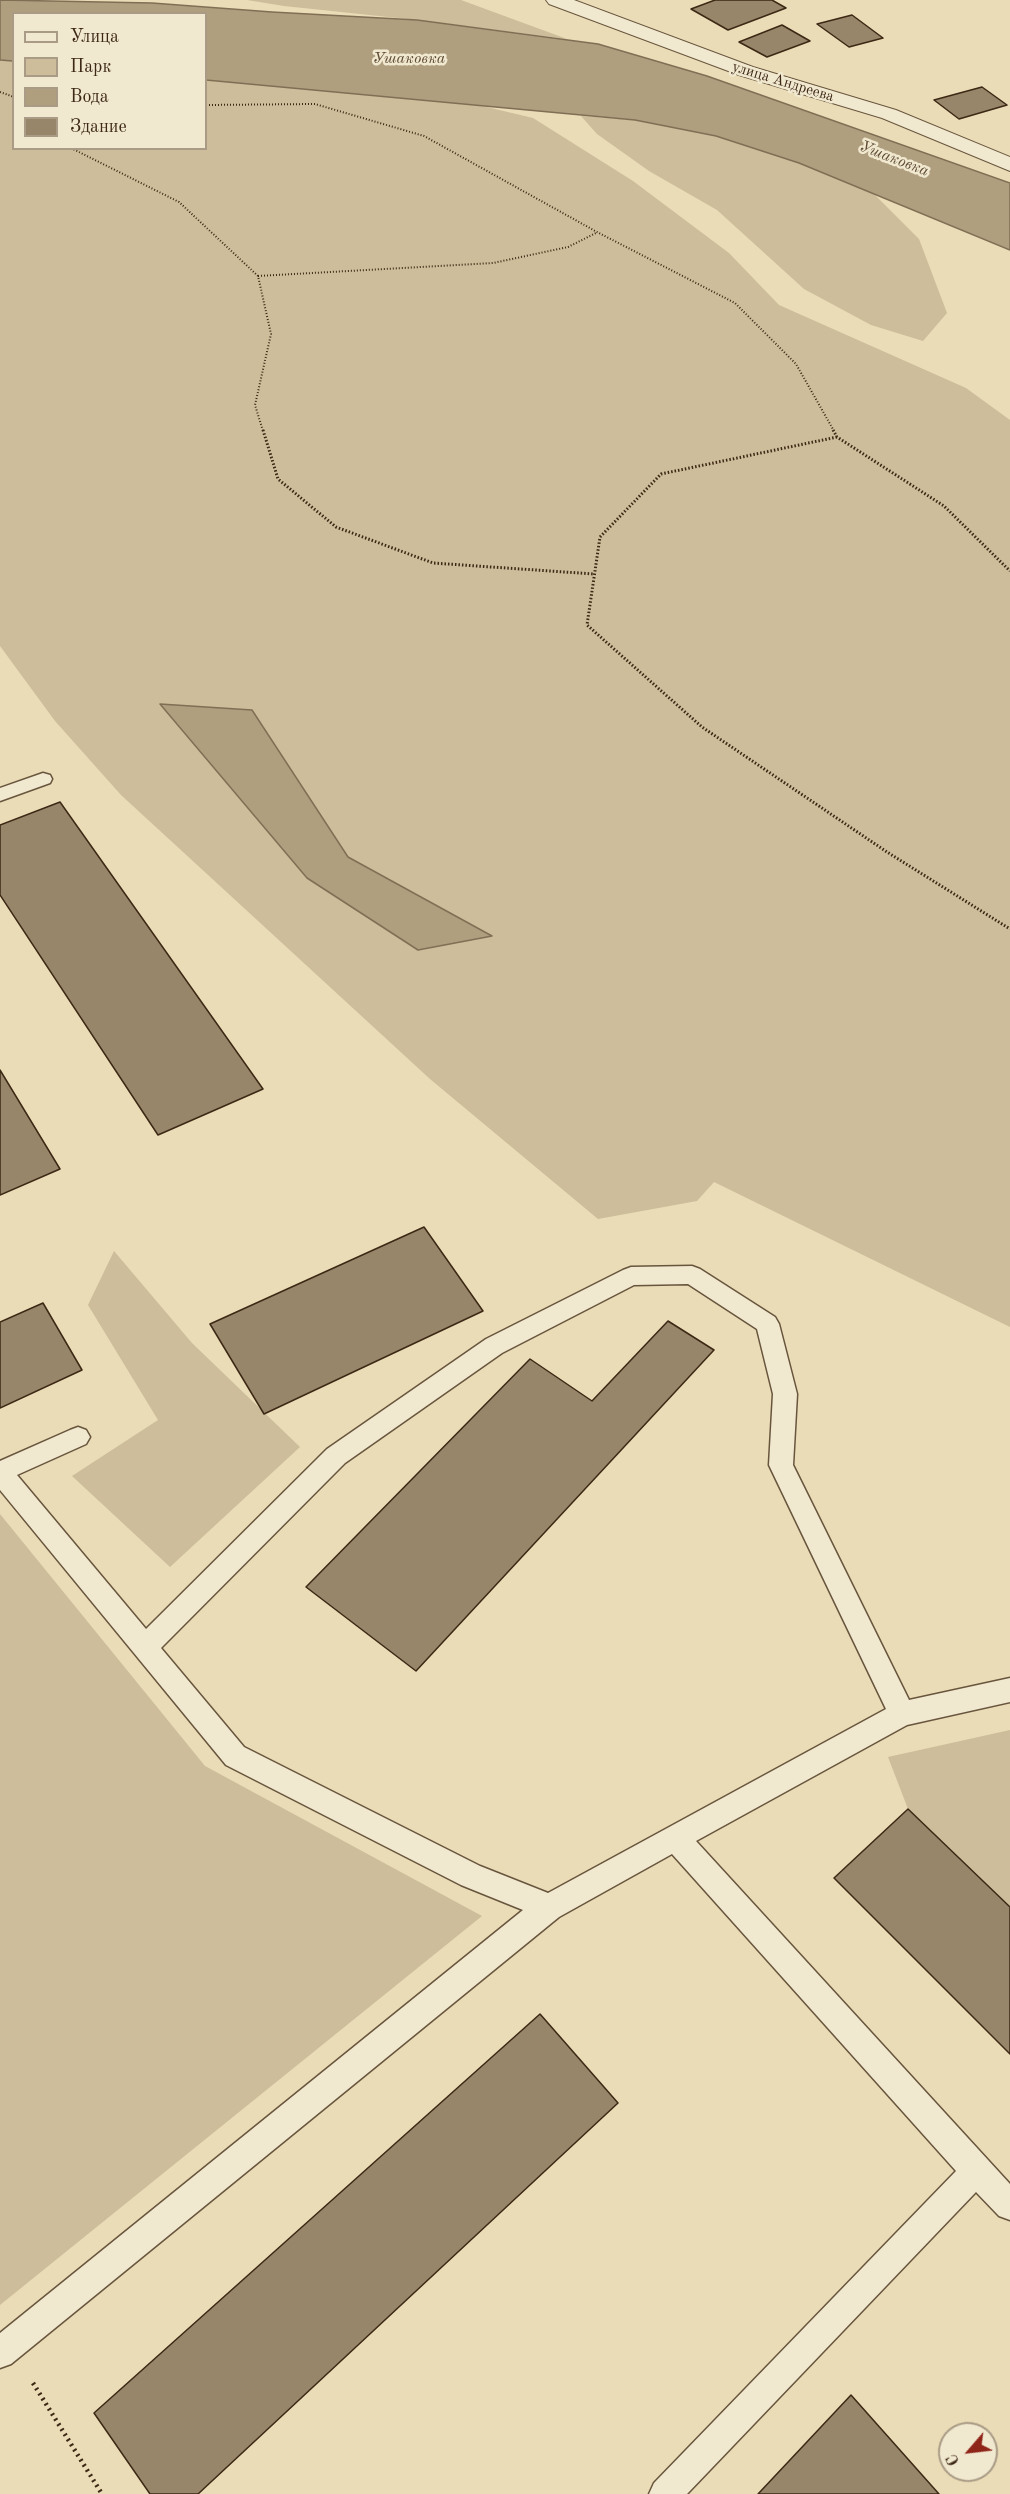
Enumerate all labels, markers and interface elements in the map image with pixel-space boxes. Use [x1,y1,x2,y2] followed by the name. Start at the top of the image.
[12,12,207,150] legend
[70,28,119,46] text: Улица
[373,49,445,69] water label: Ушаковка
[70,58,111,76] text: Парк
[730,58,836,106] street label: улица Андреева
[70,88,109,106] text: Вода
[70,118,127,136] text: Здание
[857,137,931,181] water label: Ушаковка
[938,2422,998,2482] north arrow
[944,2451,963,2468] text: С

